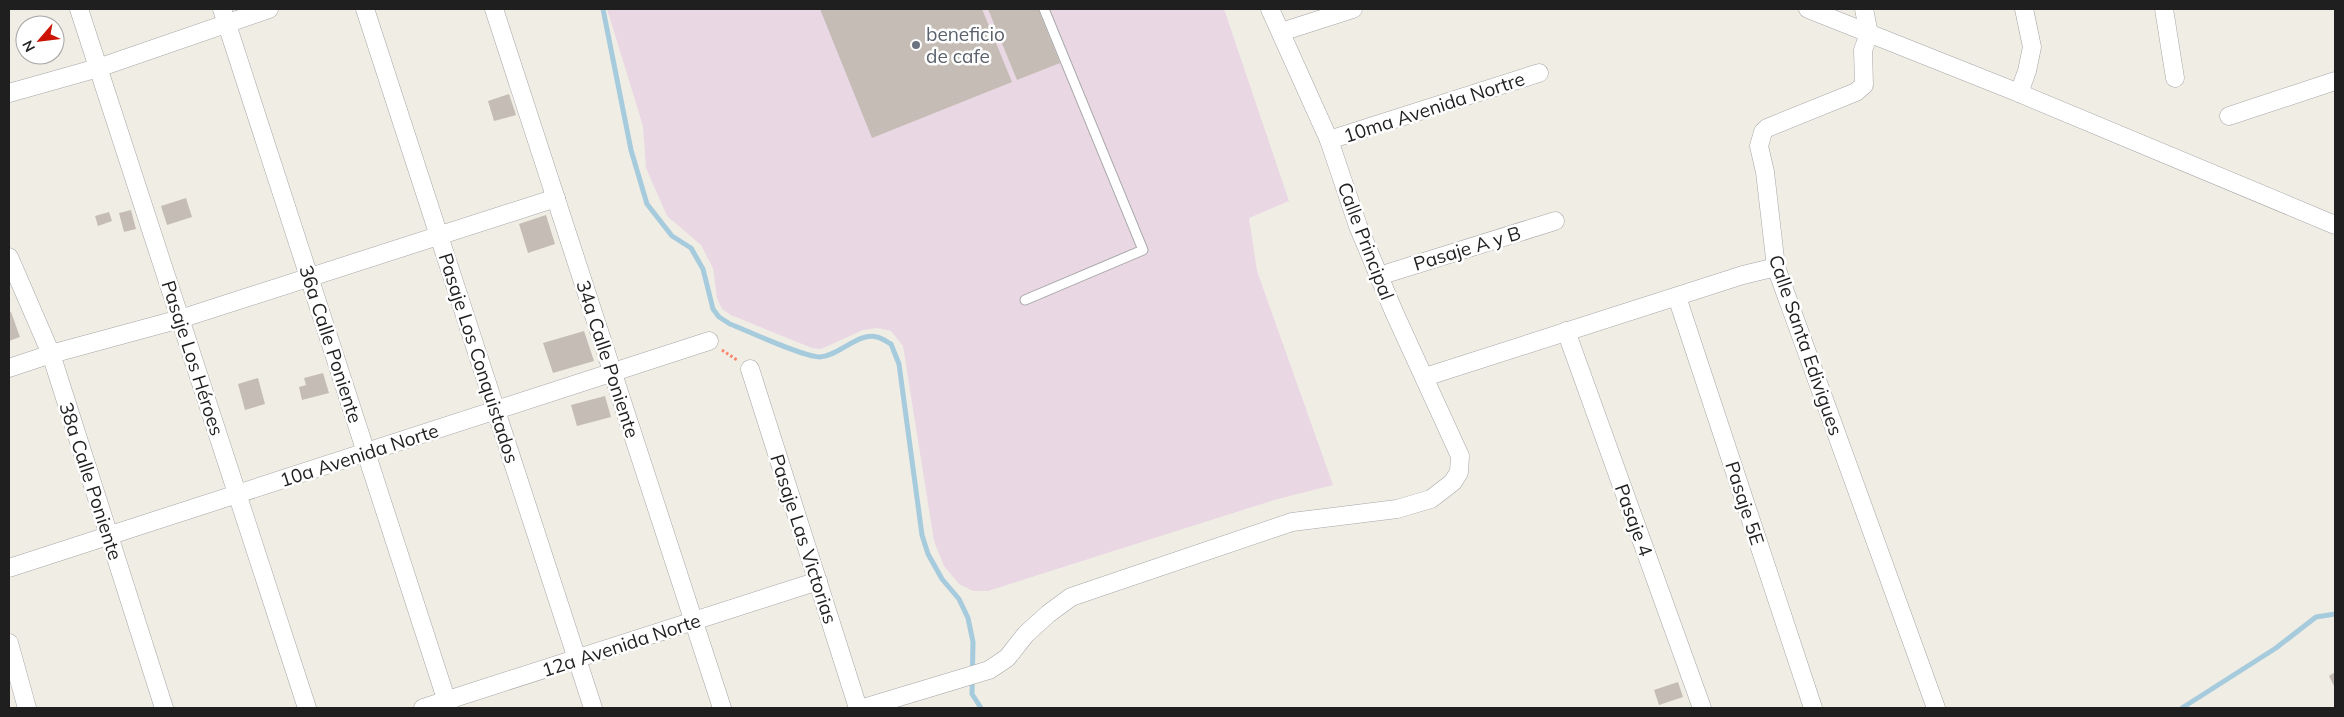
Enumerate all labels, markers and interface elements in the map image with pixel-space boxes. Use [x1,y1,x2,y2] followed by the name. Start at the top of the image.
[15,15,65,65] north arrow
[926,22,1005,68] place label: beneficio de cafe
[18,37,39,55] text: N
[910,39,922,51] marker: beneficio de cafe
[1340,66,1528,148] street label: 10ma Avenida Nortre
[1333,179,1399,303] street label: Calle Principal
[1410,220,1524,276] street label: Pasaje A y B
[434,250,524,466] street label: Pasaje Los Conquistados
[1764,251,1848,439] street label: Calle Santa Edivigues
[294,262,368,426] street label: 36a Calle Poniente
[157,277,229,439] street label: Pasaje Los Héroes
[571,277,645,441] street label: 34a Calle Poniente
[54,399,128,563] street label: 38a Calle Poniente
[277,418,441,492] street label: 10a Avenida Norte
[765,451,843,627] street label: Pasaje Las Victorias
[1720,458,1770,548] street label: Pasaje 5E
[1610,480,1658,560] street label: Pasaje 4
[539,608,703,682] street label: 12a Avenida Norte

